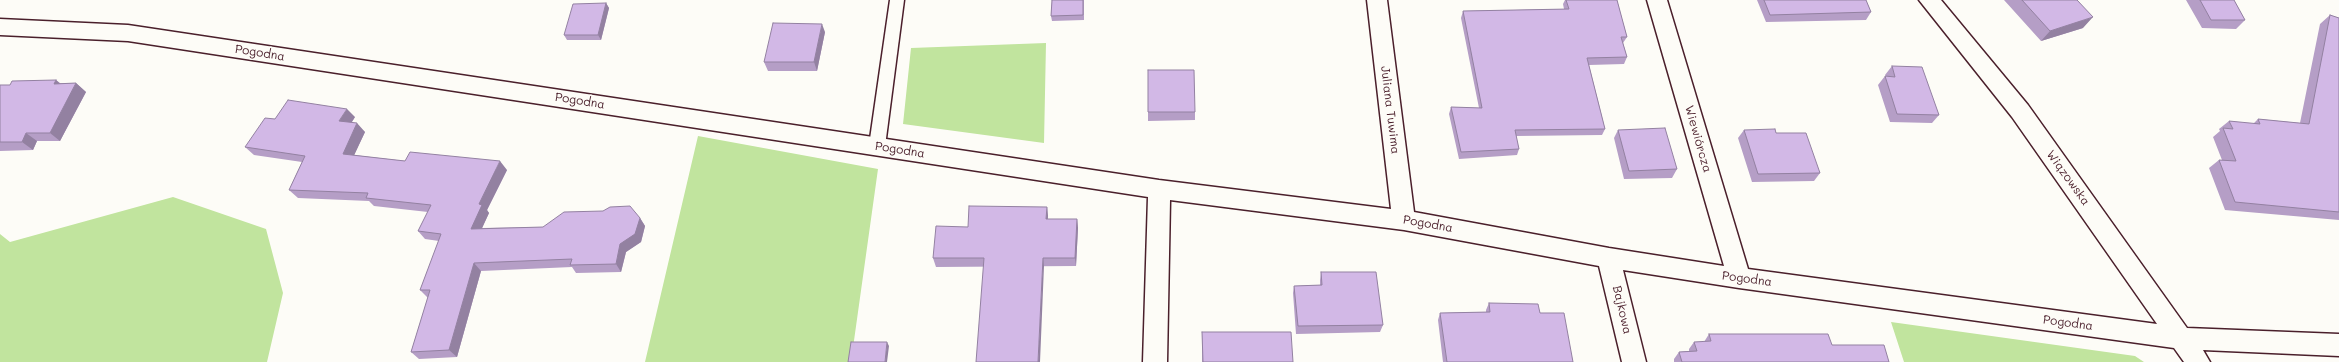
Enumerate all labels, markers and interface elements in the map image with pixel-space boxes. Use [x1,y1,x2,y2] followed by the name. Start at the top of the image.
[234,42,286,64] street label: Pogodna
[1377,65,1403,155] street label: Juliana Tuwima
[554,90,606,112] street label: Pogodna
[1682,104,1714,174] street label: Wiewiórcza
[874,139,926,161] street label: Pogodna
[2043,148,2093,208] street label: Wiązowska
[1402,213,1454,235] street label: Pogodna
[1721,268,1773,290] street label: Pogodna
[1609,284,1635,336] street label: Bajkowa
[2042,312,2094,334] street label: Pogodna

